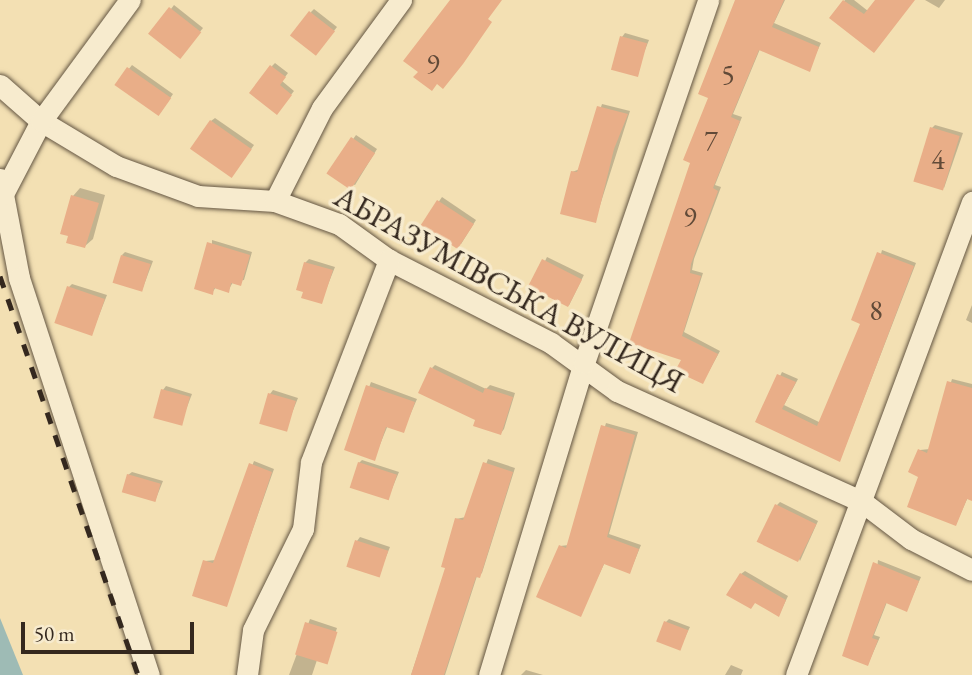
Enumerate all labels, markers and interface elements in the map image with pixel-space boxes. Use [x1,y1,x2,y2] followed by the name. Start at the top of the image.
[426,46,440,80] house number: 9
[721,57,735,91] house number: 5
[704,123,718,157] house number: 7
[931,142,945,176] house number: 4
[327,177,691,401] street label: АБРАЗУМІВСЬКА ВУЛИЦЯ
[683,199,697,233] house number: 9
[869,293,883,327] house number: 8
[24,608,198,652] scale bar
[34,620,75,647] text: 50 m

